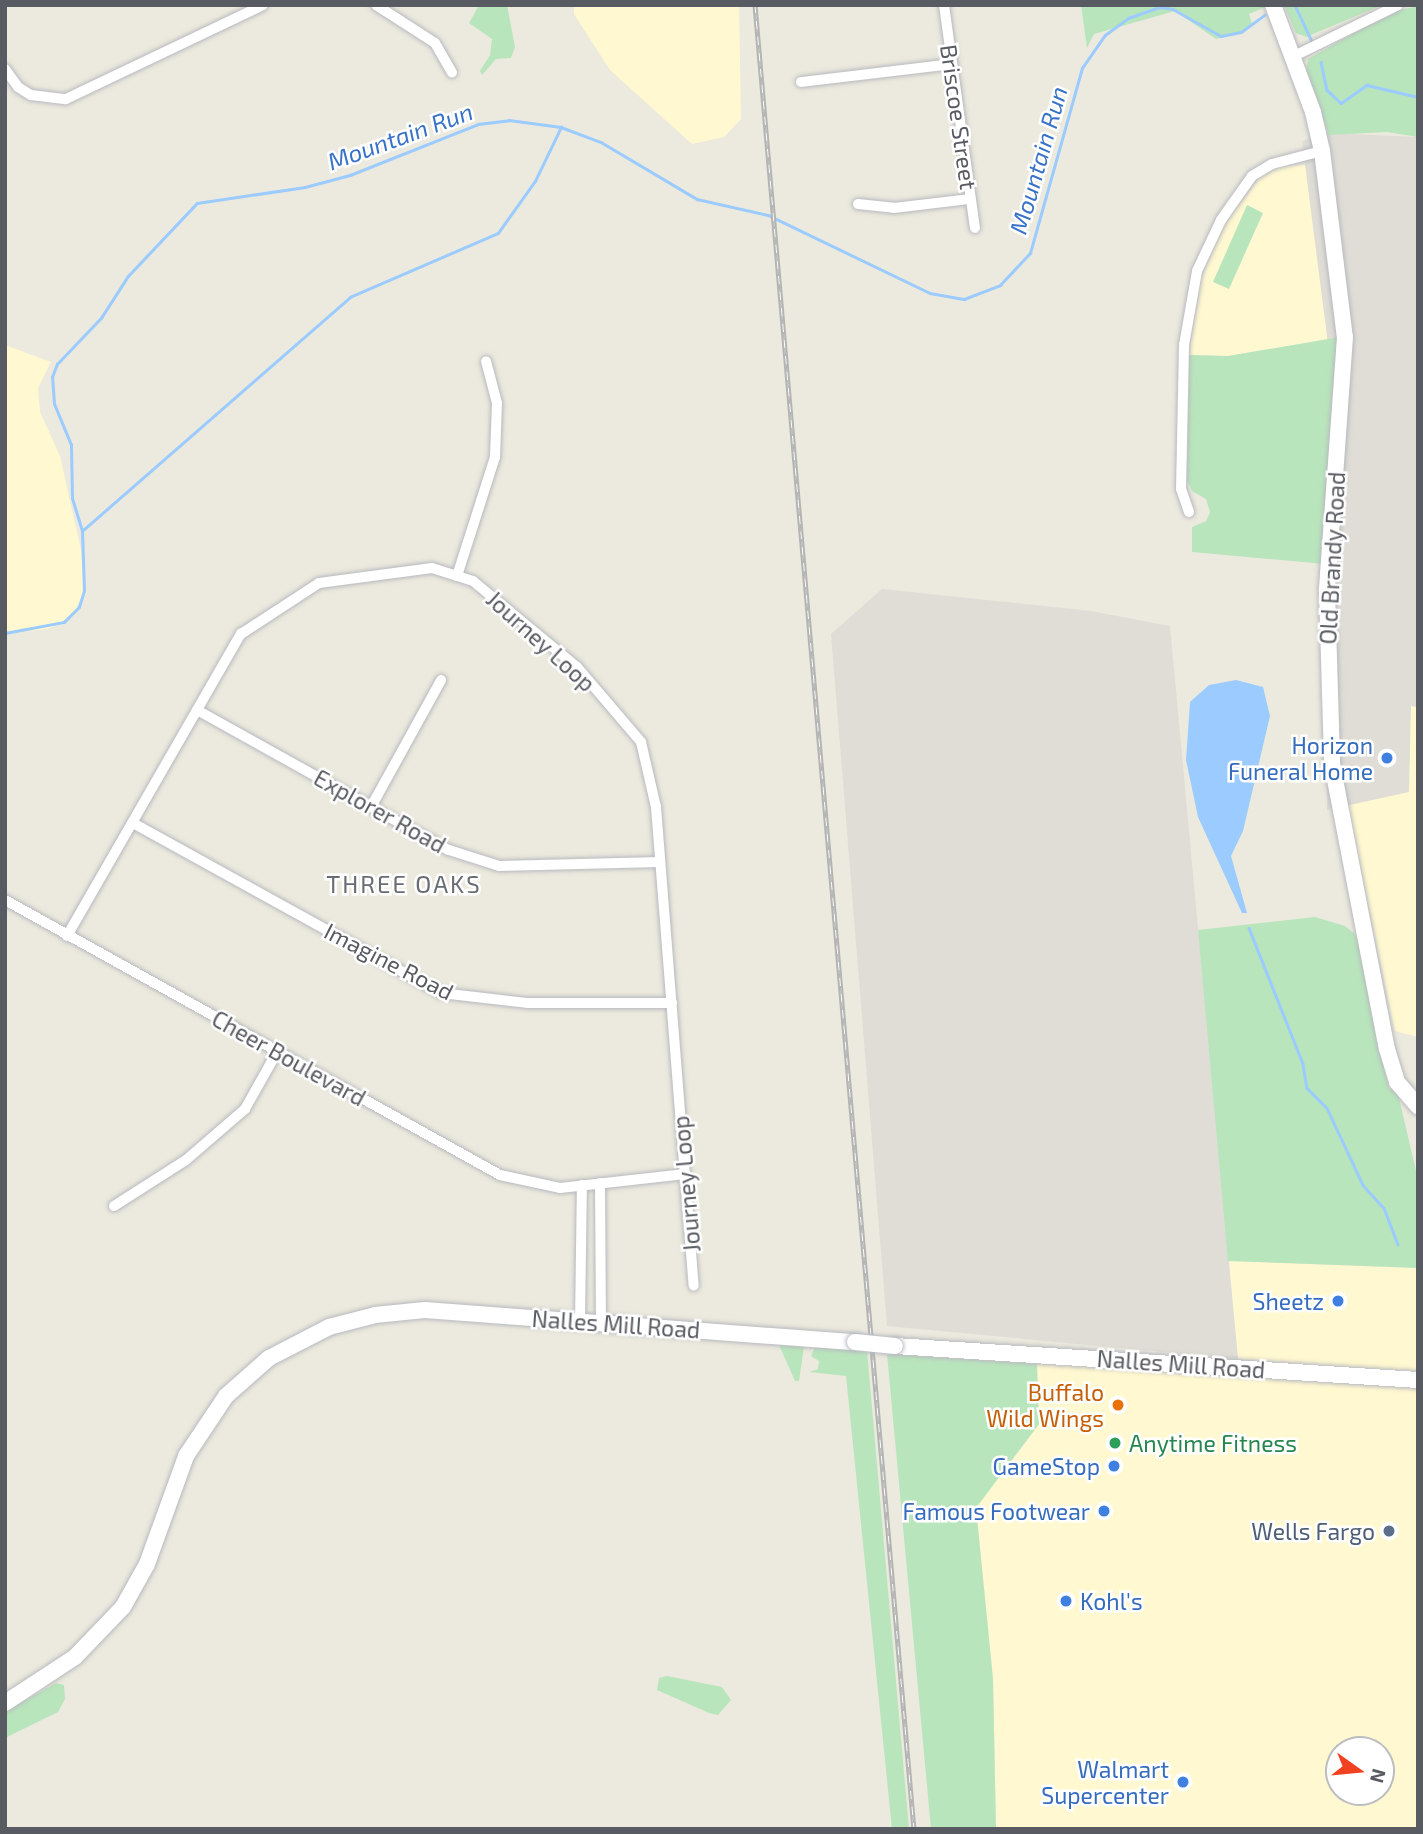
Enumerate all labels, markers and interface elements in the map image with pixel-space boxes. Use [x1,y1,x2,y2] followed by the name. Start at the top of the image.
[935,43,983,191] street label: Briscoe Street
[1003,83,1073,237] water label: Mountain Run
[324,96,476,176] water label: Mountain Run
[1314,471,1350,645] street label: Old Brandy Road
[481,585,601,697] street label: Journey Loop
[1227,731,1373,785] place label: Horizon Funeral Home
[1379,750,1395,766] marker: Horizon Funeral Home
[309,763,451,859] street label: Explorer Road
[327,870,481,898] district label: THREE OAKS
[320,917,458,1005] street label: Imagine Road
[207,1004,371,1112] street label: Cheer Boulevard
[666,1114,706,1254] street label: Journey Loop
[1253,1287,1324,1315] place label: Sheetz
[1330,1293,1346,1309] marker: Sheetz
[531,1304,701,1344] street label: Nalles Mill Road
[1096,1344,1266,1384] street label: Nalles Mill Road
[986,1378,1104,1432] place label: Buffalo Wild Wings
[1110,1397,1126,1413] marker: Buffalo Wild Wings
[1129,1429,1297,1457] place label: Anytime Fitness
[1107,1435,1123,1451] marker: Anytime Fitness
[992,1452,1100,1480] place label: GameStop
[1106,1458,1122,1474] marker: GameStop
[902,1497,1090,1525] place label: Famous Footwear
[1096,1503,1112,1519] marker: Famous Footwear
[1251,1517,1375,1545] place label: Wells Fargo
[1381,1523,1397,1539] marker: Wells Fargo
[1080,1587,1143,1615] place label: Kohl's
[1058,1593,1074,1609] marker: Kohl's
[1325,1736,1395,1806] north arrow
[1041,1755,1169,1809] place label: Walmart Supercenter
[1366,1766,1392,1786] text: N
[1175,1774,1191,1790] marker: Walmart Supercenter

